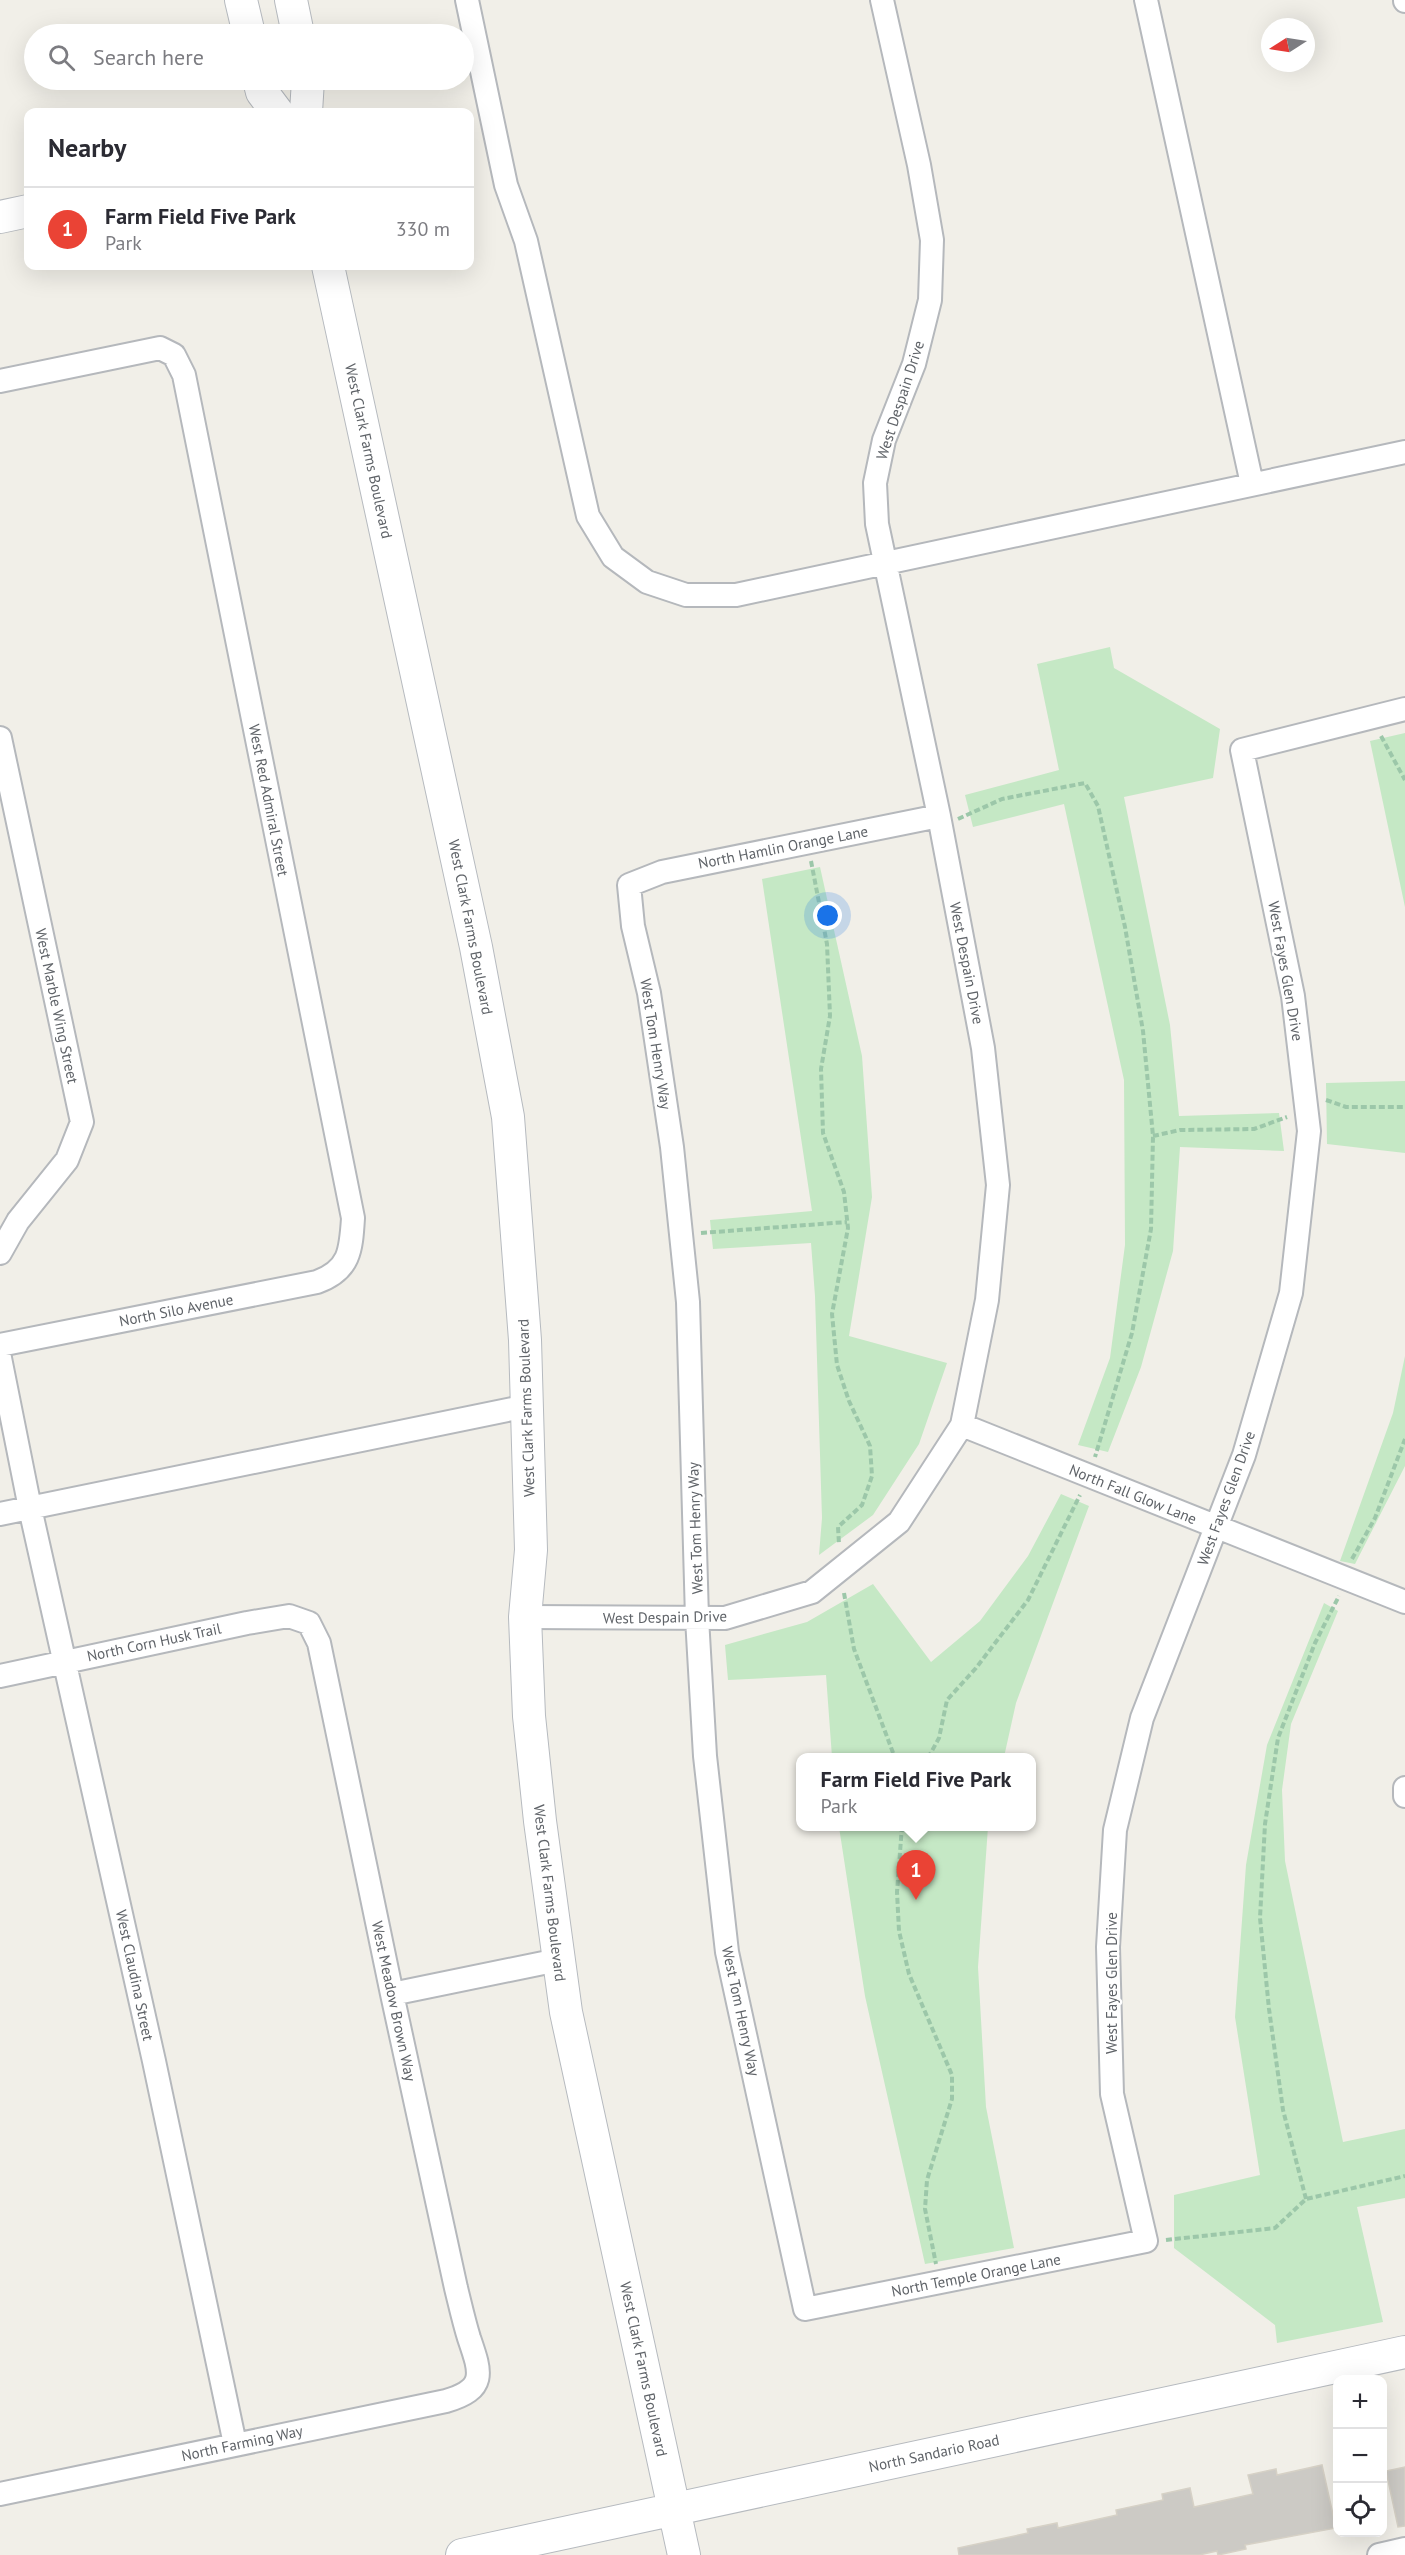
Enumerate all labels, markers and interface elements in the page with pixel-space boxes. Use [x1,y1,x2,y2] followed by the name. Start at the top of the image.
[1261,18,1315,72] north arrow
[24,24,474,90] search box
[45,41,78,74] icon: search
[93,43,204,71] text: Search here
[48,131,126,164] text: Nearby
[105,202,296,230] text: Farm Field Five Park
[62,216,73,242] text: 1
[396,216,450,242] text: 330 m
[105,230,142,256] text: Park
[872,338,928,462] street label: West Despain Drive
[341,362,397,540] street label: West Clark Farms Boulevard
[245,722,293,878] street label: West Red Admiral Street
[696,821,870,873] street label: North Hamlin Orange Lane
[445,838,497,1016] street label: West Clark Farms Boulevard
[946,900,988,1026] street label: West Despain Drive
[1264,900,1308,1042] street label: West Fayes Glen Drive
[813,901,842,930] your location
[31,927,83,1085] street label: West Marble Wing Street
[636,977,676,1111] street label: West Tom Henry Way
[117,1290,235,1330] street label: North Silo Avenue
[513,1319,539,1497] street label: West Clark Farms Boulevard
[1193,1428,1259,1568] street label: West Fayes Glen Drive
[1066,1460,1200,1528] street label: North Fall Glow Lane
[683,1462,707,1594] street label: West Tom Henry Way
[603,1606,727,1628] street label: West Despain Drive
[85,1618,223,1666] street label: North Corn Husk Trail
[796,1753,1036,1831] popup
[821,1765,1011,1793] text: Farm Field Five Park
[821,1793,857,1819] text: Park
[530,1803,570,1983] street label: West Clark Farms Boulevard
[896,1850,936,1900] pin: 1
[112,1908,158,2042] street label: West Claudina Street
[1102,1912,1121,2054] street label: West Fayes Glen Drive
[368,1919,420,2083] street label: West Meadow Brown Way
[718,1944,764,2078] street label: West Tom Henry Way
[890,2249,1062,2301] street label: North Temple Orange Lane
[616,2280,672,2458] street label: West Clark Farms Boulevard
[1333,2375,1387,2537] map controls
[1333,2375,1387,2429] button: +
[180,2421,304,2465] street label: North Farming Way
[1333,2429,1387,2483] button: −
[867,2430,1001,2476] street label: North Sandario Road
[1333,2483,1387,2537] button: locate

